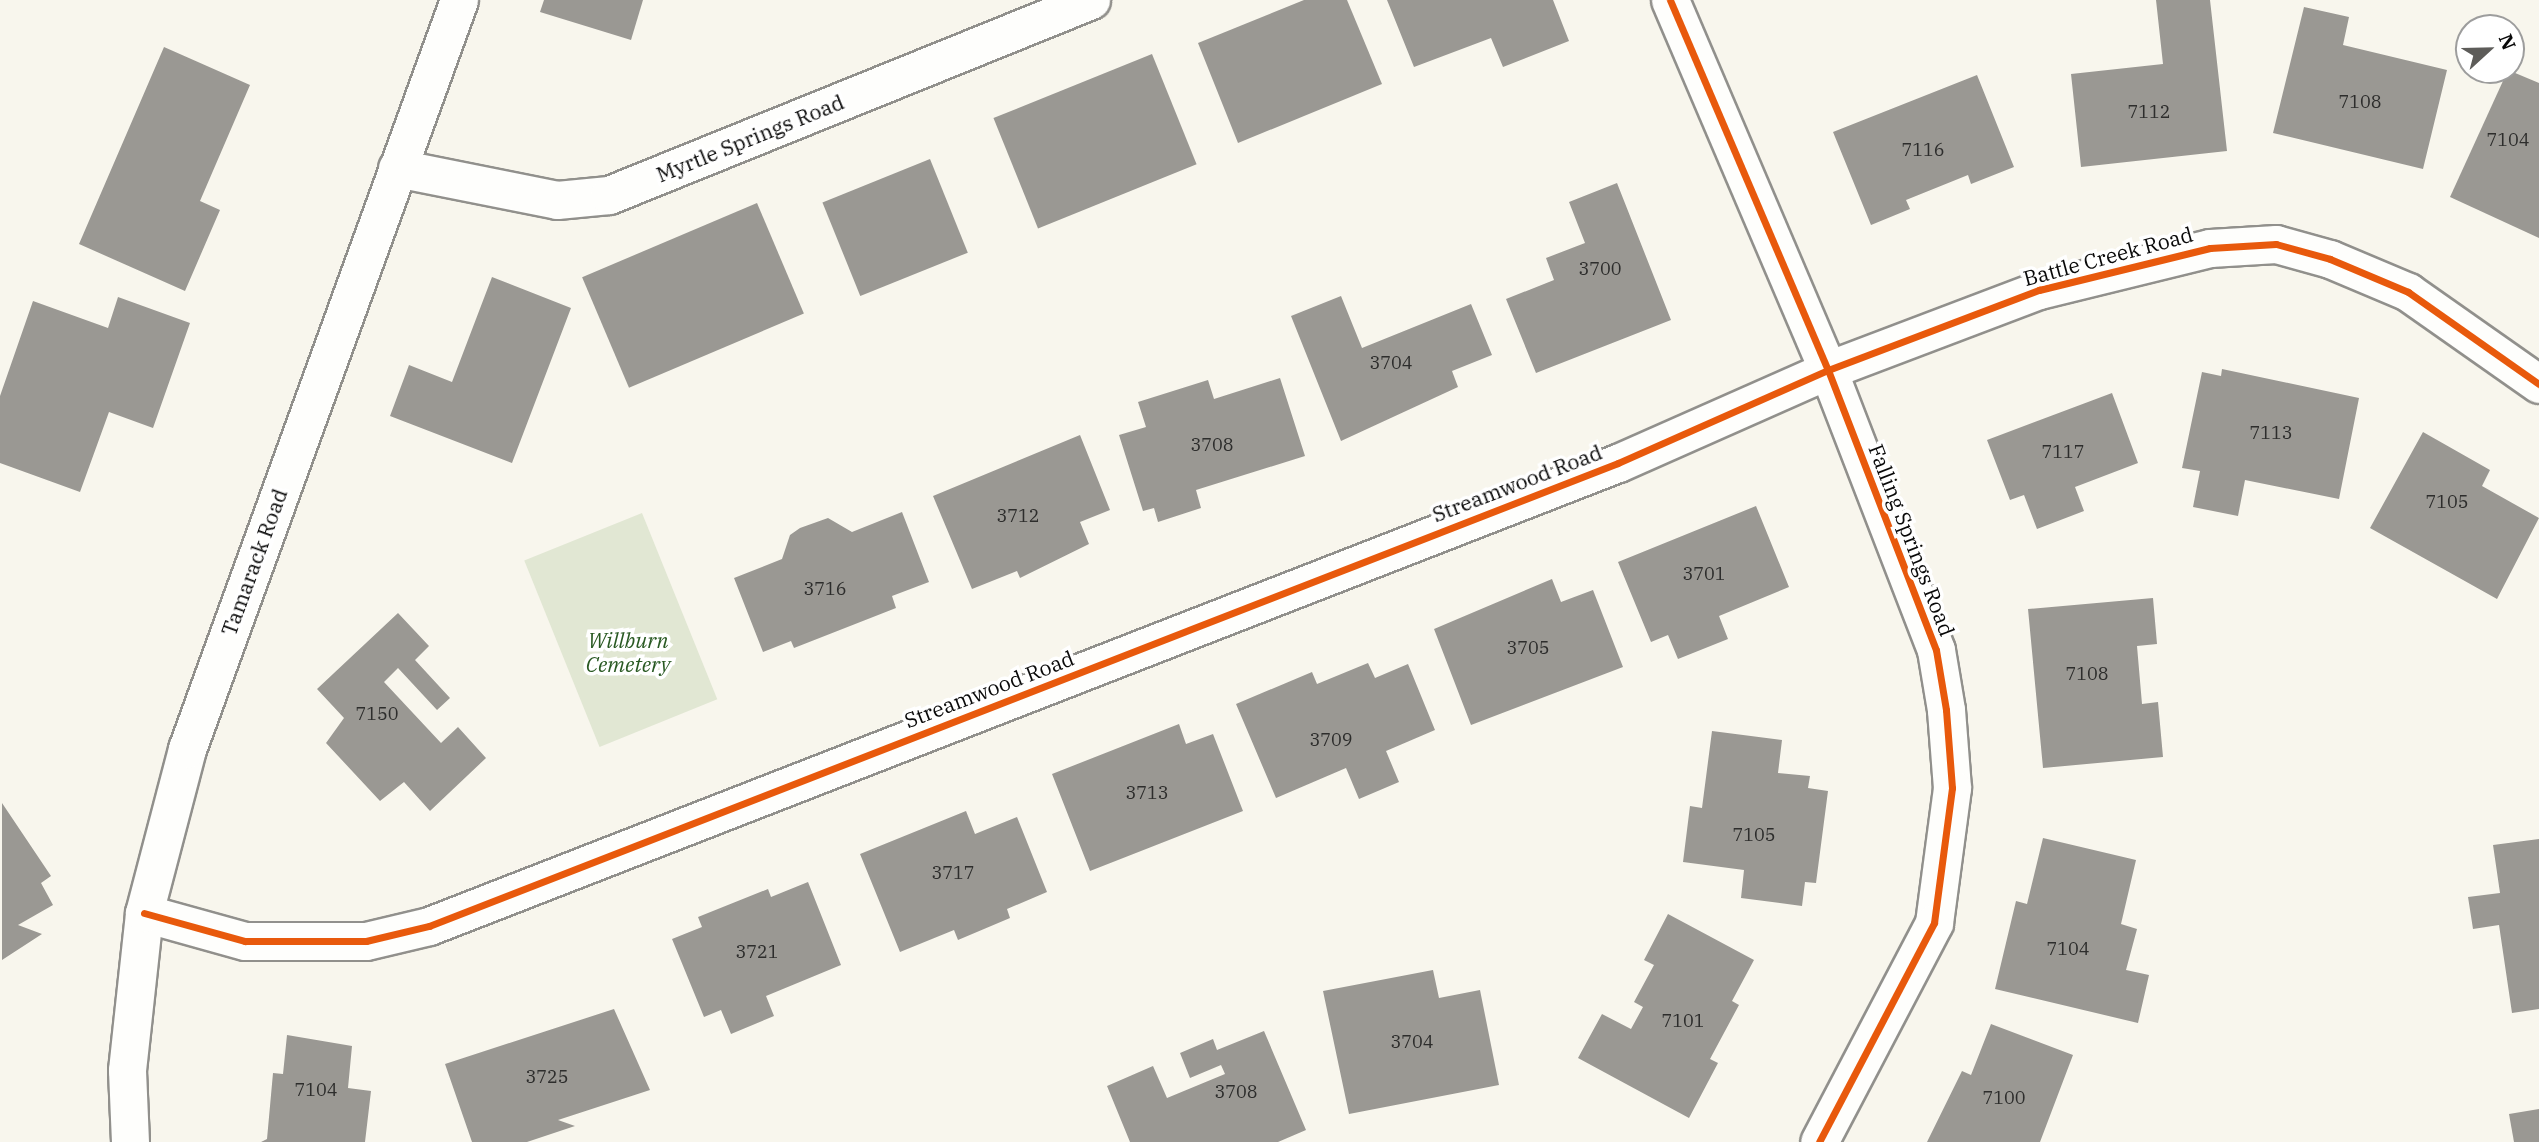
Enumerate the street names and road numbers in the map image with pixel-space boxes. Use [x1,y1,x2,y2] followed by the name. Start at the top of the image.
[653,89,847,187] street label: Myrtle Springs Road
[2020,221,2196,291] street label: Battle Creek Road
[1429,439,1605,527] street label: Streamwood Road
[1864,440,1960,640] street label: Falling Springs Road
[216,485,292,639] street label: Tamarack Road
[901,645,1077,733] street label: Streamwood Road

